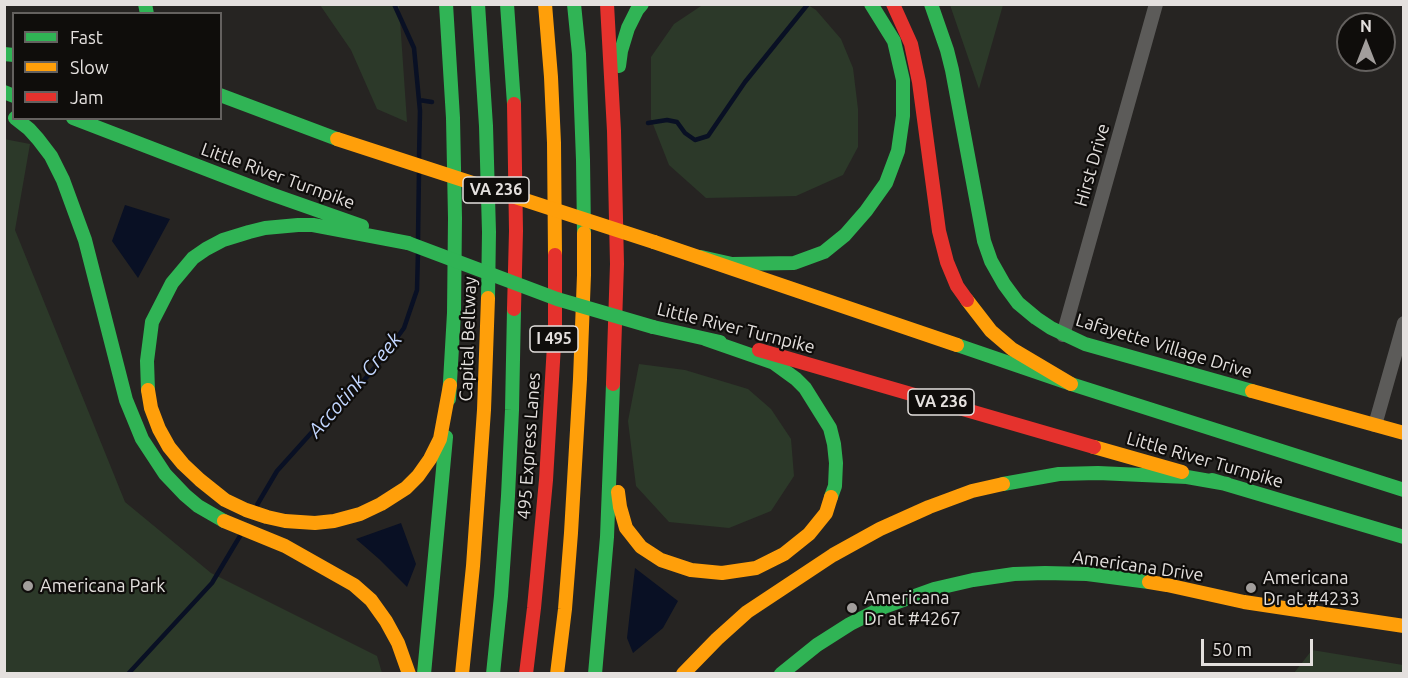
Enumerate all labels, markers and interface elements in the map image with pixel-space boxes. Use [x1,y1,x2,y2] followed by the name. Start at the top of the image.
[12,12,222,120] legend
[1336,12,1396,72] north arrow
[1360,17,1372,35] text: N
[70,27,103,47] text: Fast
[70,57,109,77] text: Slow
[70,87,104,107] text: Jam
[1070,121,1114,209] street label: Hirst Drive
[198,138,358,214] street label: Little River Turnpike
[463,177,529,203] road number: VA 236
[455,276,481,402] street label: Capital Beltway
[655,298,817,358] street label: Little River Turnpike
[1073,309,1255,383] street label: Lafayette Village Drive
[530,326,578,352] road number: I 495
[303,328,407,442] water label: Accotink Creek
[513,372,545,520] street label: 495 Express Lanes
[908,389,974,415] road number: VA 236
[1124,427,1286,493] street label: Little River Turnpike
[1071,546,1205,586] street label: Americana Drive
[1263,567,1360,610] place label: Americana Dr at #4233
[40,575,165,597] place label: Americana Park
[21,579,35,593] marker: Americana Park
[1244,581,1258,595] marker: Americana Dr at #4233
[864,587,961,630] place label: Americana Dr at #4267
[845,601,859,615] marker: Americana Dr at #4267
[1204,627,1316,665] scale bar
[1212,639,1252,659] text: 50 m

